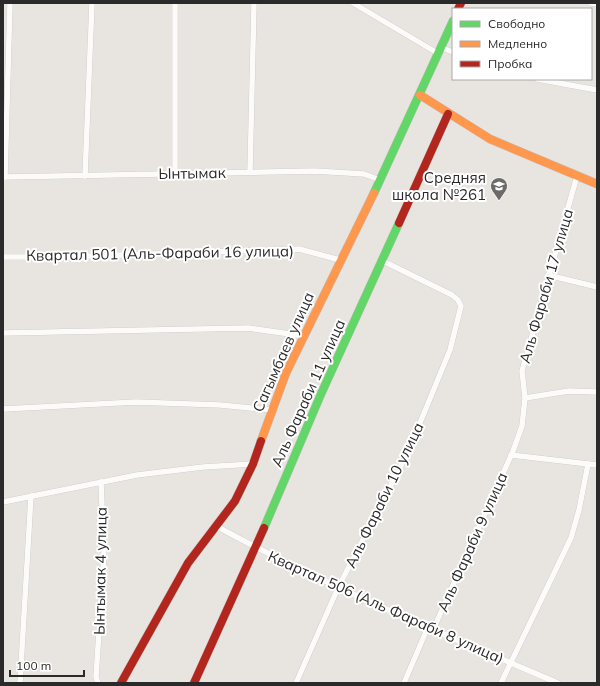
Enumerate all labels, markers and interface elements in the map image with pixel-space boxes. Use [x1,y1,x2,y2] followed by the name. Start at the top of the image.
[452,8,592,80] legend
[488,16,545,31] text: Свободно
[488,36,547,51] text: Медленно
[488,56,532,71] text: Пробка
[158,163,227,183] street label: Ынтымак
[392,168,486,204] place label: Средняя школа №261
[489,176,509,201] school or university icon: Средняя школа №261
[515,207,577,365] street label: Аль Фараби 17 улица
[26,241,294,265] street label: Квартал 501 (Аль-Фараби 16 улица)
[248,289,318,415] street label: Сагымбаев улица
[267,316,349,470] street label: Аль Фараби 11 улица
[340,419,428,571] street label: Аль Фараби 10 улица
[433,469,511,615] street label: Аль Фараби 9 улица
[89,507,111,635] street label: Ынтымак 4 улица
[265,546,507,668] street label: Квартал 506 (Аль Фараби 8 улица)
[10,652,84,678] scale bar
[16,658,51,673] text: 100 m

